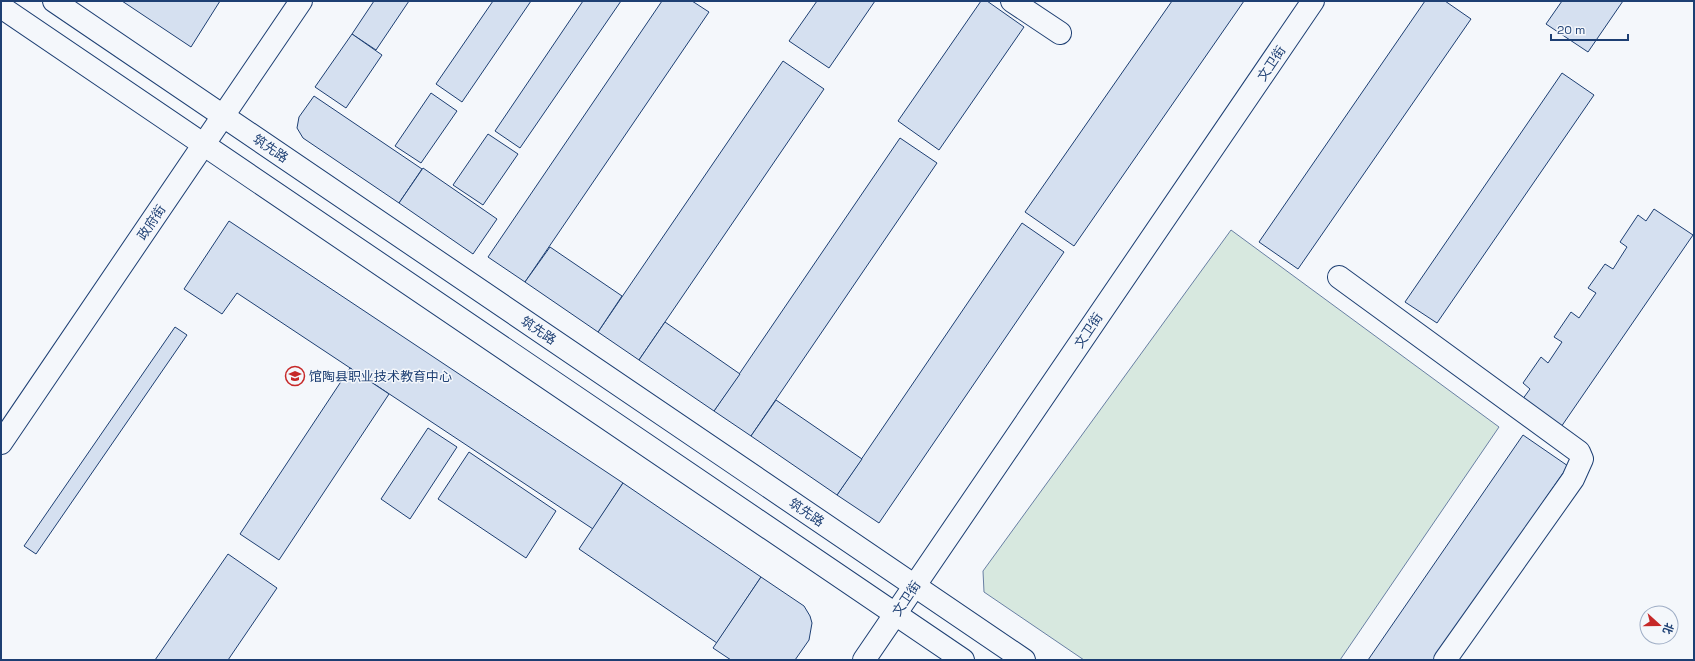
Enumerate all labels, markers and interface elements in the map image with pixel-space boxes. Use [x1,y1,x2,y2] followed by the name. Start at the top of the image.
[1551,16,1628,42] scale bar
[1557,22,1585,38] text: 20 m
[1253,42,1289,84] street label: 文卫街
[250,130,292,166] street label: 筑先路
[133,201,169,243] street label: 政府街
[1070,309,1106,351] street label: 文卫街
[518,312,560,348] street label: 筑先路
[284,365,306,387] school or university icon: 馆陶县职业技术教育中心
[309,368,452,385] place label: 馆陶县职业技术教育中心
[786,494,828,530] street label: 筑先路
[888,577,924,619] street label: 文卫街
[1639,605,1679,645] north arrow
[1660,621,1677,636] text: 北

